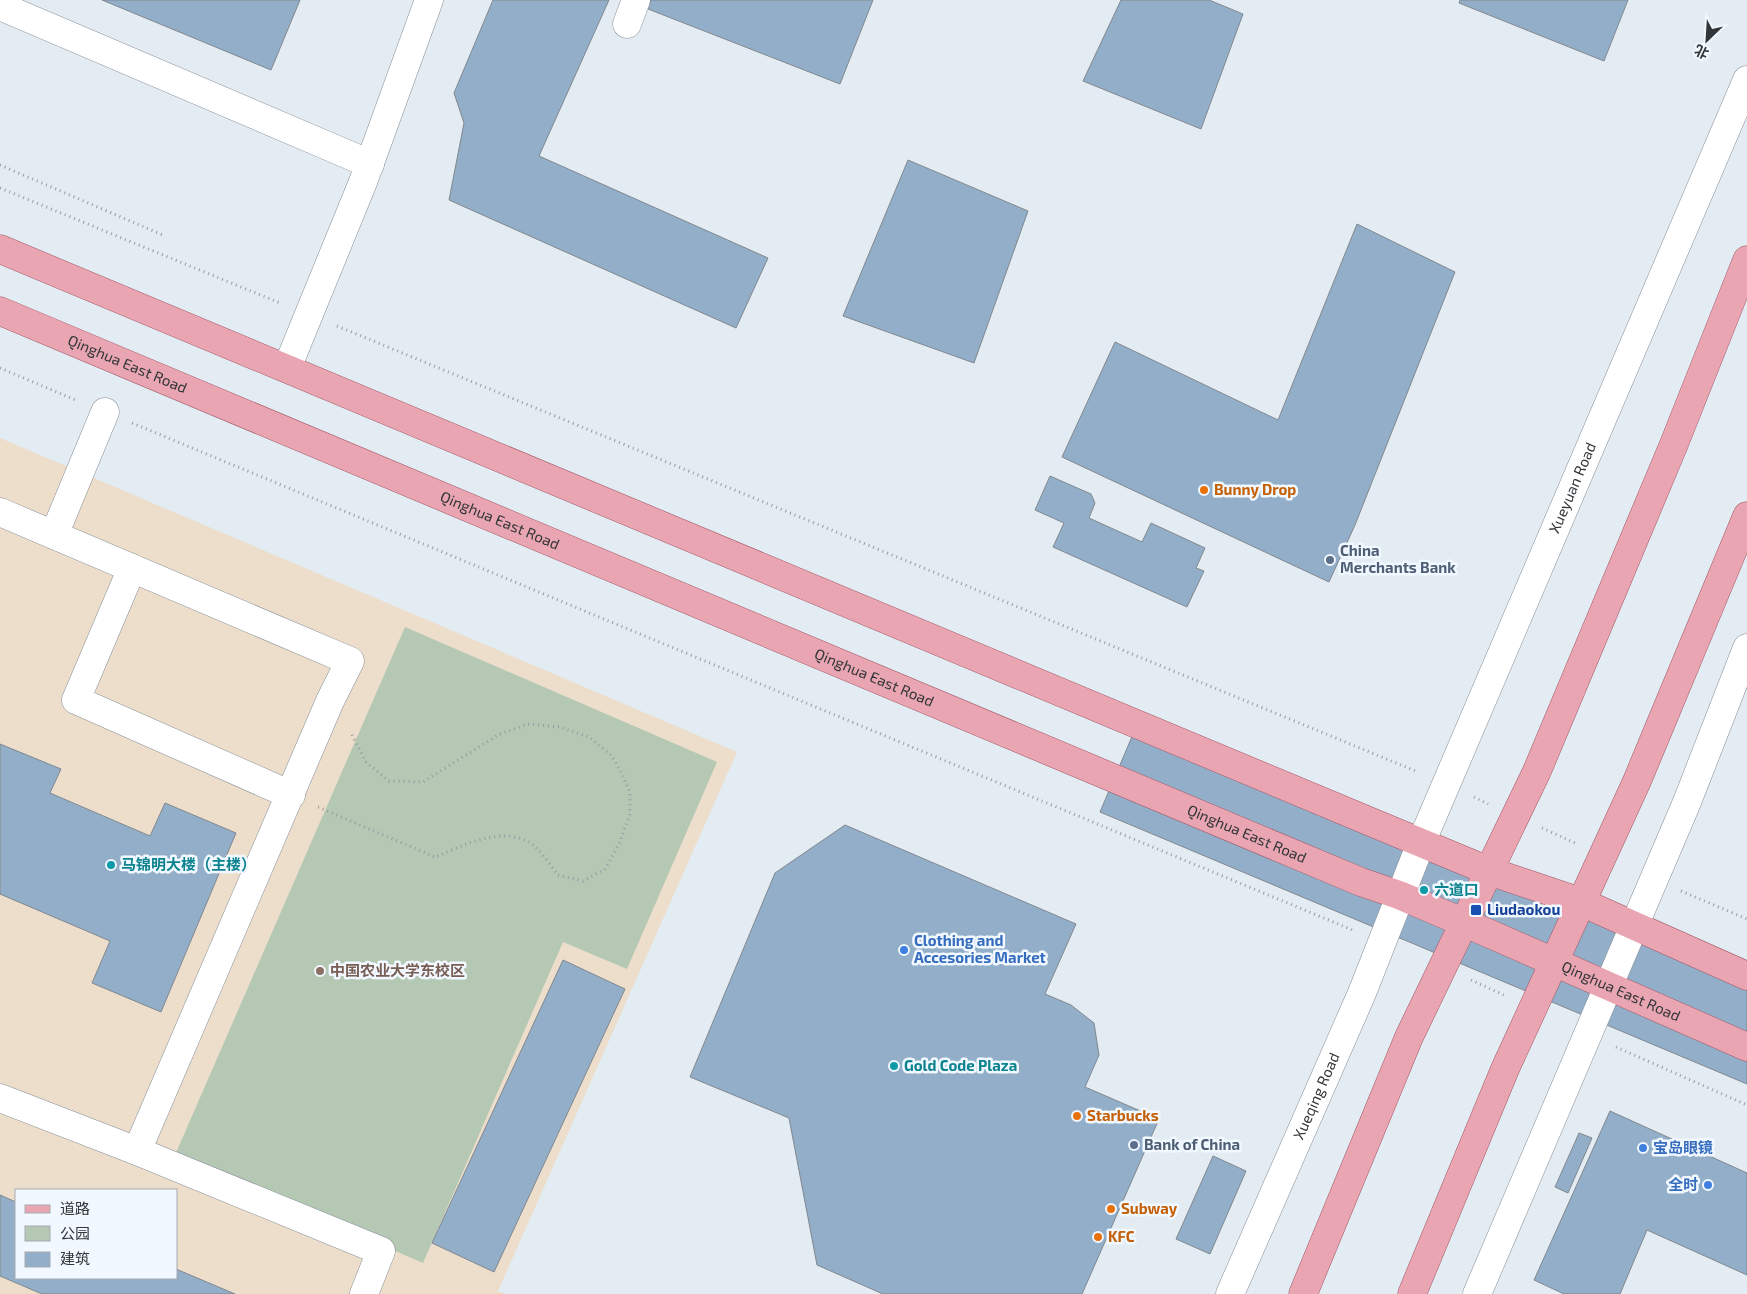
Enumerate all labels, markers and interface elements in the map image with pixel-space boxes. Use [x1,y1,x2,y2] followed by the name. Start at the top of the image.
[1682,15,1732,65] north arrow
[1691,42,1711,63] text: 北
[65,330,190,396] street label: Qinghua East Road
[1544,439,1599,536] street label: Xueyuan Road
[1214,480,1296,499] place label: Bunny Drop
[1198,484,1210,496] marker: Bunny Drop
[437,487,563,553] street label: Qinghua East Road
[1340,541,1456,576] place label: China Merchants Bank
[1324,554,1336,566] marker: China Merchants Bank
[812,644,937,710] street label: Qinghua East Road
[1184,800,1309,866] street label: Qinghua East Road
[121,855,256,873] place label: 马锦明大楼（主楼）
[105,859,117,871] marker: 马锦明大楼（主楼）
[1434,880,1479,898] place label: 六道口
[1418,884,1430,896] marker: 六道口
[1487,900,1560,918] place label: Liudaokou
[1469,903,1483,917] marker: Liudaokou
[914,931,1046,966] place label: Clothing and Accesories Market
[898,944,910,956] marker: Clothing and Accesories Market
[1559,957,1683,1025] street label: Qinghua East Road
[330,961,465,979] place label: 中国农业大学东校区
[314,965,326,977] marker: 中国农业大学东校区
[1289,1050,1343,1142] street label: Xueqing Road
[904,1056,1017,1074] place label: Gold Code Plaza
[888,1060,900,1072] marker: Gold Code Plaza
[1087,1106,1159,1124] place label: Starbucks
[1071,1110,1083,1122] marker: Starbucks
[1144,1135,1240,1153] place label: Bank of China
[1653,1138,1713,1156] place label: 宝岛眼镜
[1128,1139,1140,1151] marker: Bank of China
[1637,1142,1649,1154] marker: 宝岛眼镜
[1668,1175,1698,1193] place label: 全时
[1702,1179,1714,1191] marker: 全时
[15,1189,178,1279] legend
[60,1199,90,1217] text: 道路
[1121,1199,1178,1218] place label: Subway
[1105,1203,1117,1215] marker: Subway
[60,1224,90,1242] text: 公园
[1108,1227,1135,1245] place label: KFC
[1092,1231,1104,1243] marker: KFC
[60,1249,90,1267] text: 建筑

